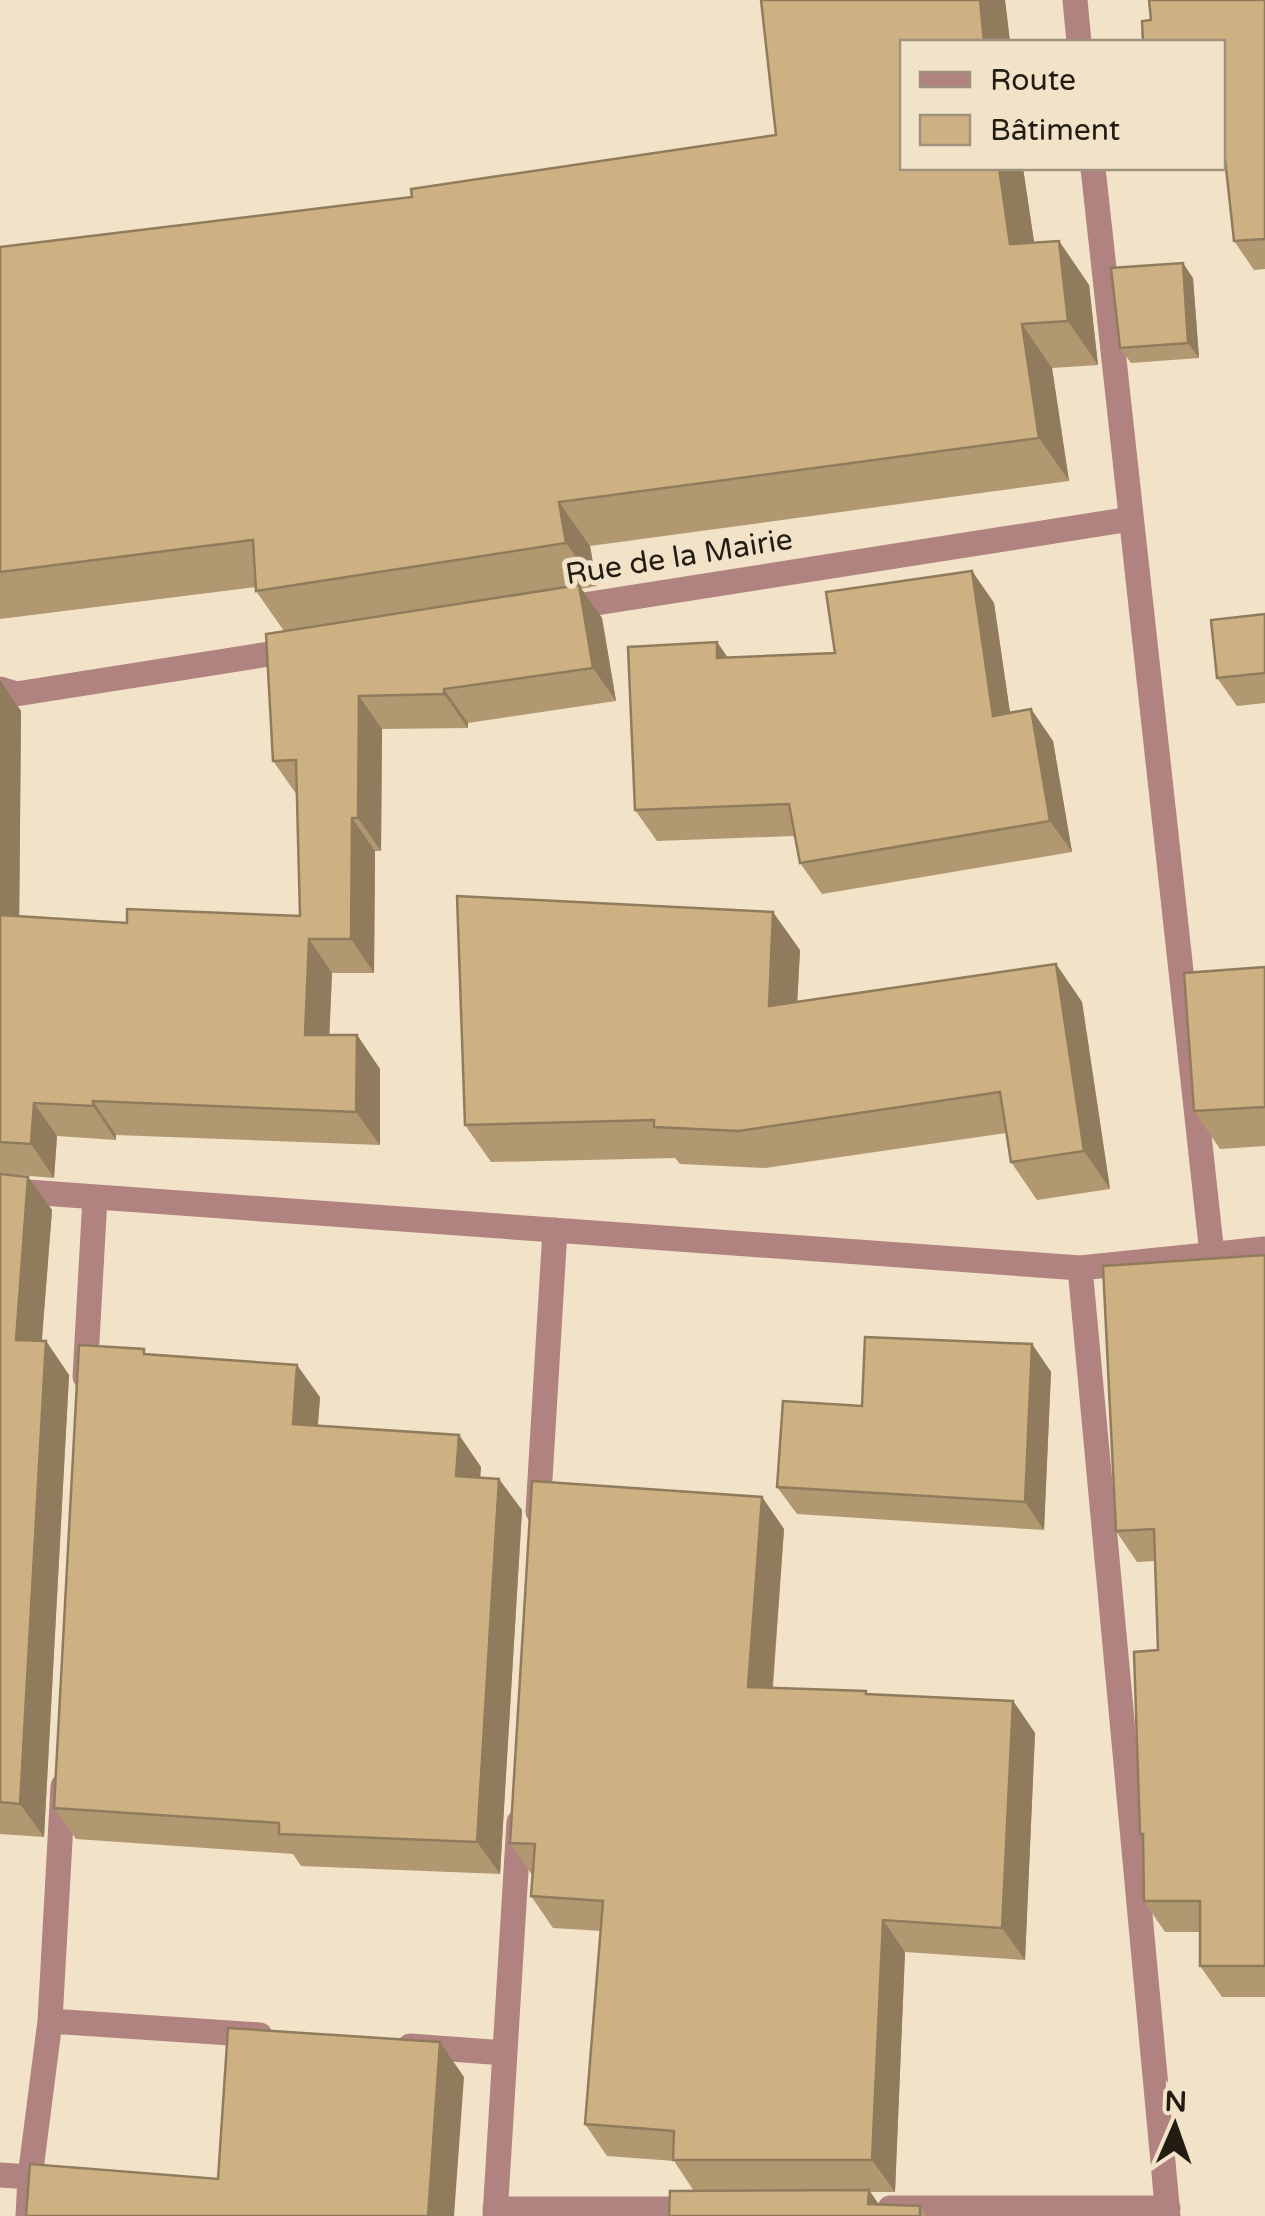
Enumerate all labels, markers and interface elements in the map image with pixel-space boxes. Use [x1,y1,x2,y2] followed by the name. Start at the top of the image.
[900,40,1225,170] legend
[990,62,1076,99] text: Route
[990,112,1120,149] text: Bâtiment
[563,521,795,593] street label: Rue de la Mairie
[1125,2076,1225,2176] north arrow
[1164,2085,1188,2119] text: N

